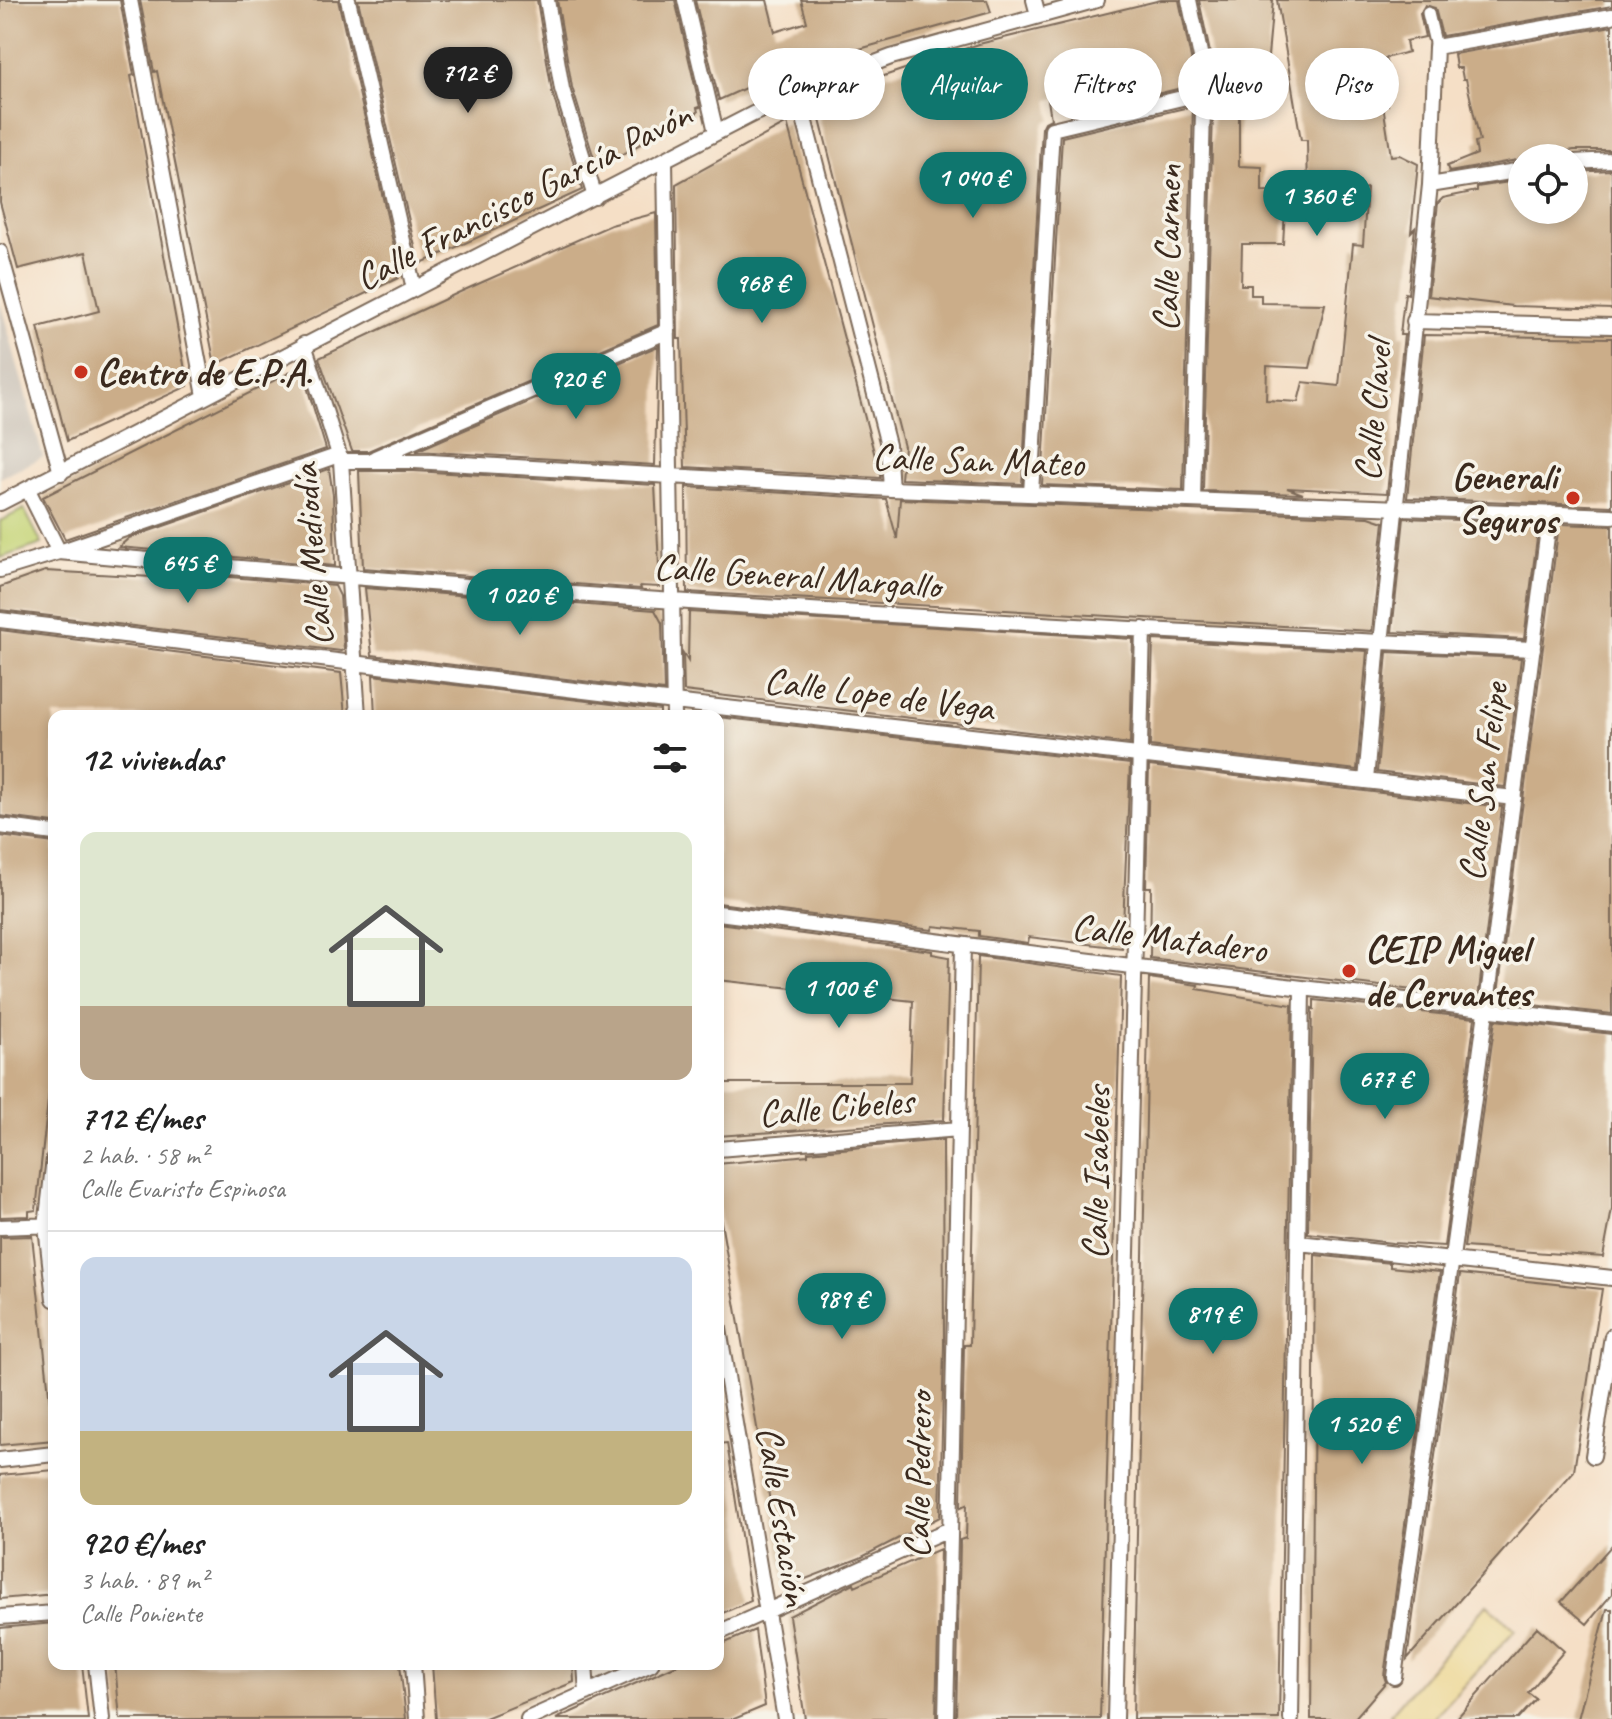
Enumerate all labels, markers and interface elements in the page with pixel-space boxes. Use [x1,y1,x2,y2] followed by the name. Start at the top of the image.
[412,47,524,115] pin: 712 €
[748,48,885,120] chip: Comprar
[901,48,1028,120] chip: Alquilar
[1044,48,1162,120] chip: Filtros
[1178,48,1289,120] chip: Nuevo
[1305,48,1399,120] chip: Piso
[442,56,495,89] text: 712 €
[347,90,701,301] street label: Calle Francisco García Pavón
[1508,144,1588,224] map controls
[1508,144,1588,224] button: locate
[899,152,1047,220] pin: 1 040 €
[937,161,1009,194] text: 1 040 €
[1142,163,1192,332] street label: Calle Carmen
[1243,170,1391,238] pin: 1 360 €
[1281,179,1353,212] text: 1 360 €
[706,257,818,325] pin: 968 €
[735,266,789,299] text: 968 €
[1343,332,1403,483] street label: Calle Clavel
[97,349,312,396] place label: Centro de E.P.A.
[520,353,632,421] pin: 920 €
[550,362,602,395] text: 920 €
[72,363,90,381] marker: Centro de E.P.A.
[871,433,1086,487] street label: Calle San Mateo
[1452,453,1562,544] place label: Generali Seguros
[280,460,343,648] street label: Calle Mediodía
[1564,489,1582,507] marker: Generali Seguros
[132,537,244,605] pin: 645 €
[652,543,945,610] street label: Calle General Margallo
[161,546,215,579] text: 645 €
[446,569,594,637] pin: 1 020 €
[484,578,556,611] text: 1 020 €
[762,657,999,732] street label: Calle Lope de Vega
[1448,678,1519,884] street label: Calle San Felipe
[648,736,692,780] icon: filters
[80,737,223,780] text: 12 viviendas
[314,884,458,1028] icon: home
[1069,903,1270,973] street label: Calle Matadero
[1365,926,1535,1017] place label: CEIP Miguel de Cervantes
[765,962,913,1030] pin: 1 100 €
[1340,962,1358,980] marker: CEIP Miguel de Cervantes
[803,971,875,1004] text: 1 100 €
[1329,1053,1441,1121] pin: 677 €
[1358,1062,1412,1095] text: 677 €
[757,1077,918,1137] street label: Calle Cibeles
[1071,1083,1121,1260] street label: Calle Isabeles
[80,1096,203,1139] text: 712 €/mes
[80,1139,208,1172] text: 2 hab. · 58 m²
[80,1172,285,1205] text: Calle Evaristo Espinosa
[786,1273,898,1341] pin: 989 €
[816,1282,868,1315] text: 989 €
[1157,1288,1269,1356] pin: 819 €
[1187,1297,1239,1330] text: 819 €
[314,1309,458,1453] icon: home
[893,1388,943,1559] street label: Calle Pedrero
[1288,1398,1436,1466] pin: 1 520 €
[1327,1407,1397,1440] text: 1 520 €
[746,1423,821,1611] street label: Calle Estación
[80,1521,203,1564] text: 920 €/mes
[80,1564,208,1597] text: 3 hab. · 89 m²
[80,1597,202,1630] text: Calle Poniente

